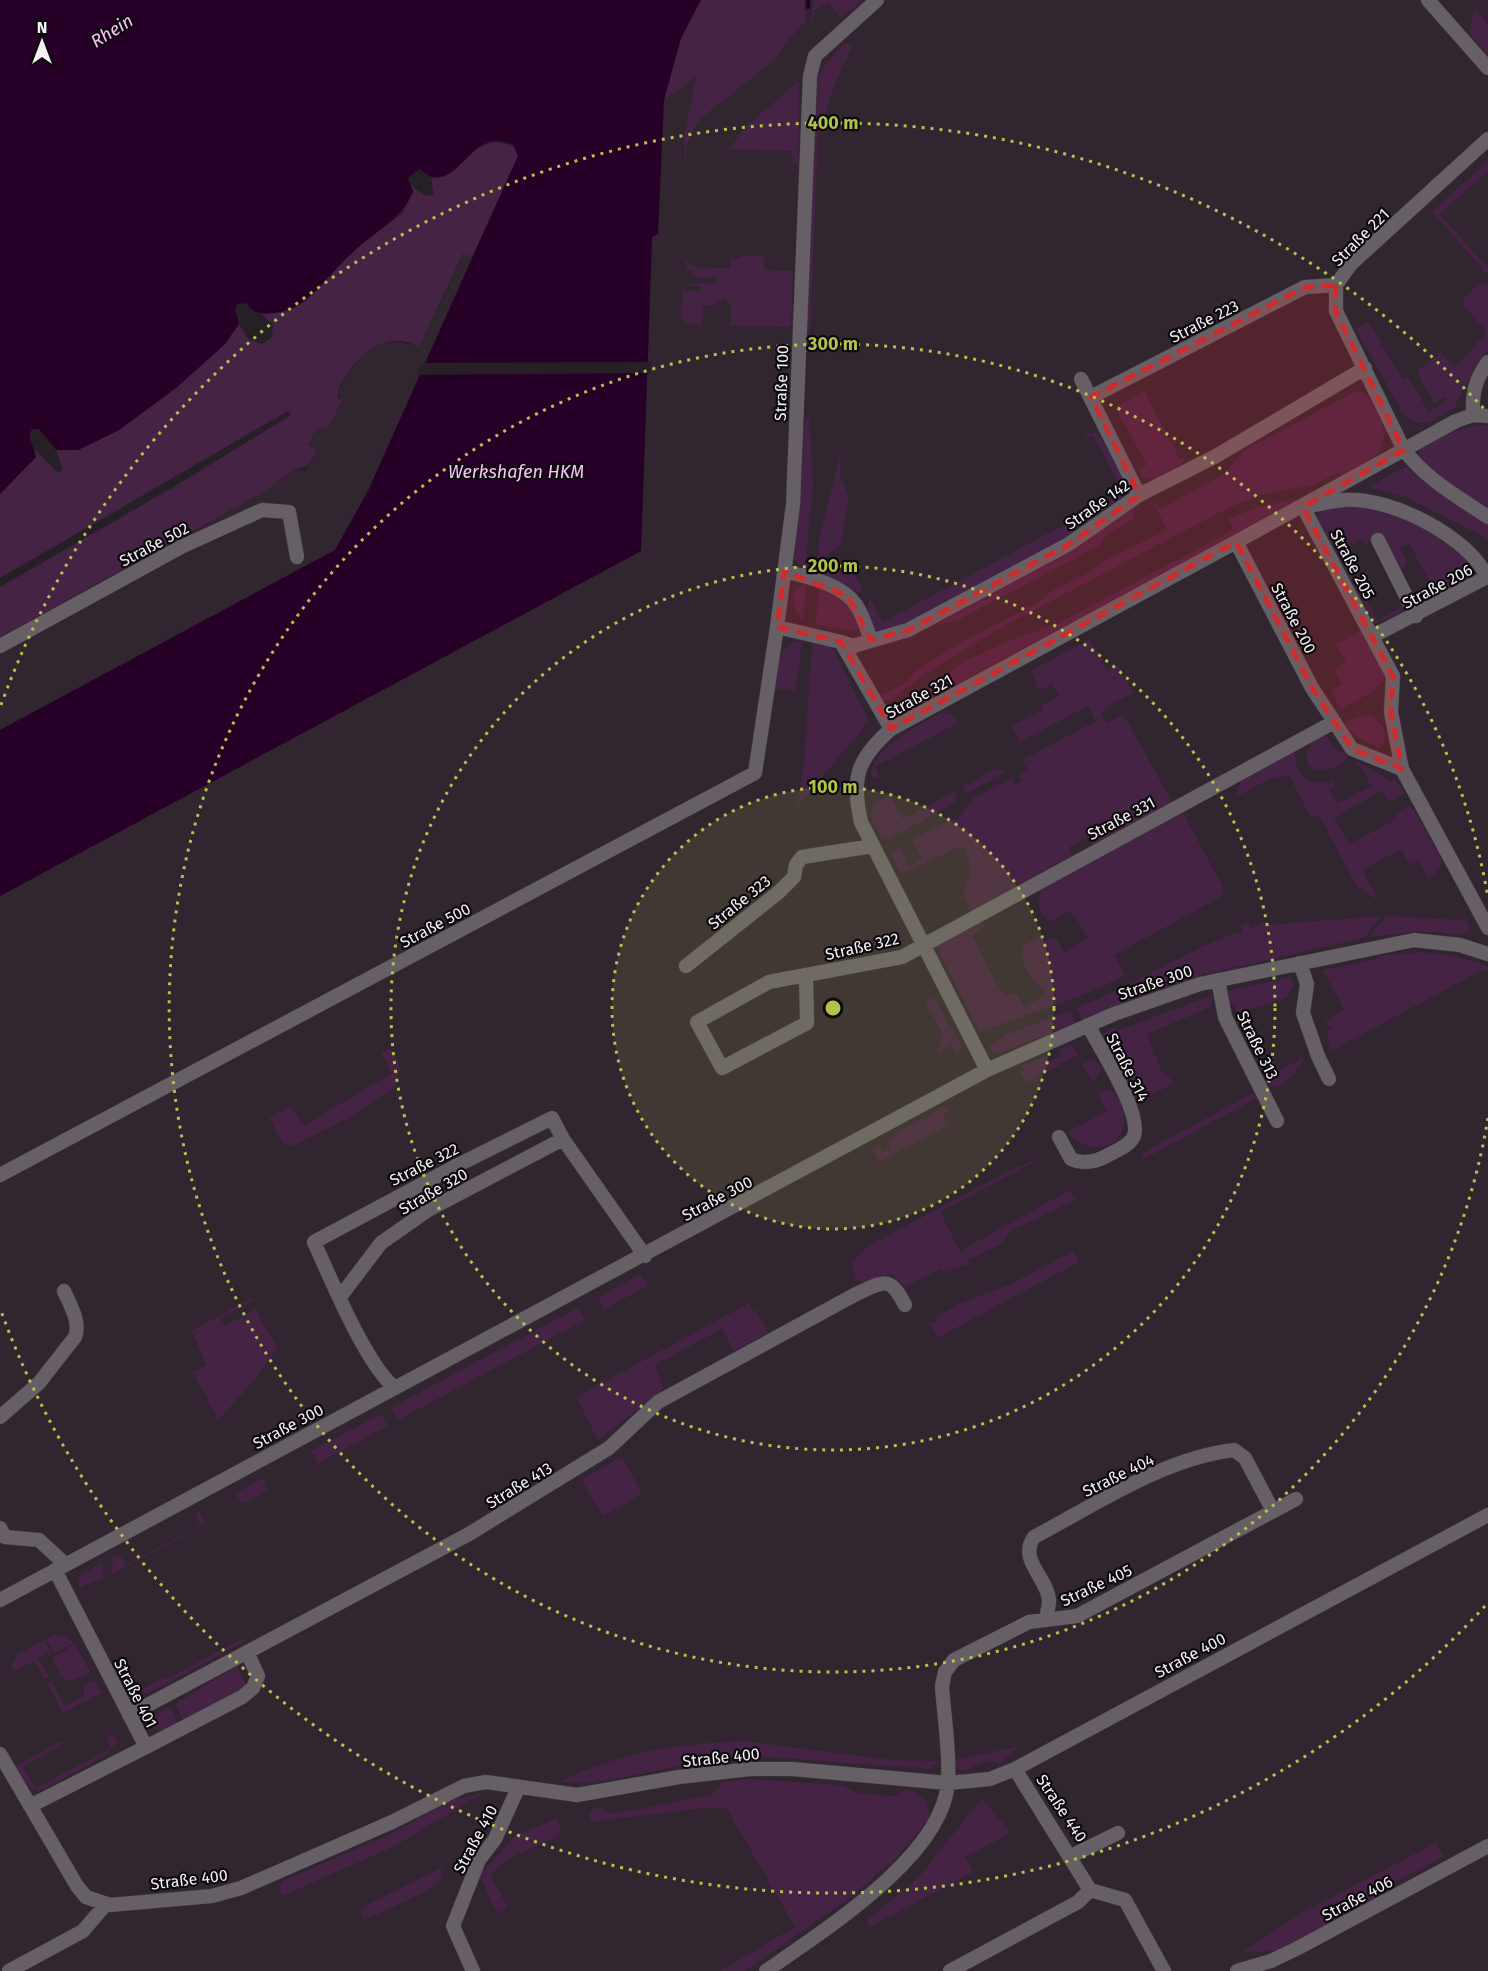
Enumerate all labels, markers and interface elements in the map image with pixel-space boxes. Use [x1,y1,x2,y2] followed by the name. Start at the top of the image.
[87,9,137,53] water label: Rhein
[12,12,72,72] north arrow
[37,18,47,37] text: N
[808,112,858,134] text: 400 m
[1328,205,1393,270] street label: Straße 221
[1166,296,1242,347] street label: Straße 223
[807,333,858,355] text: 300 m
[771,345,792,421] street label: Straße 100
[448,461,584,483] water label: Werkshafen HKM
[1061,475,1133,534] street label: Straße 142
[116,518,192,571] street label: Straße 502
[1326,526,1379,602] street label: Straße 205
[808,555,858,577] text: 200 m
[1399,560,1476,613] street label: Straße 206
[1267,580,1320,657] street label: Straße 200
[882,670,956,723] street label: Straße 321
[809,776,857,798] text: 100 m
[1084,793,1158,844] street label: Straße 331
[704,871,774,933] street label: Straße 323
[397,899,474,952] street label: Straße 500
[823,929,901,964] street label: Straße 322
[1116,961,1195,1004] street label: Straße 300
[823,998,843,1018] centre of rings
[1233,1008,1282,1083] street label: Straße 313
[1102,1030,1153,1105] street label: Straße 314
[387,1139,462,1190] street label: Straße 322
[396,1164,471,1219] street label: Straße 320
[679,1172,756,1225] street label: Straße 300
[250,1400,327,1453] street label: Straße 300
[1079,1450,1158,1501] street label: Straße 404
[483,1458,556,1513] street label: Straße 413
[1057,1561,1135,1610] street label: Straße 405
[1151,1629,1229,1682] street label: Straße 400
[110,1655,161,1731] street label: Straße 401
[681,1744,761,1771] street label: Straße 400
[1032,1771,1091,1846] street label: Straße 440
[450,1802,501,1877] street label: Straße 410
[149,1865,229,1894] street label: Straße 400
[1319,1872,1396,1925] street label: Straße 406

